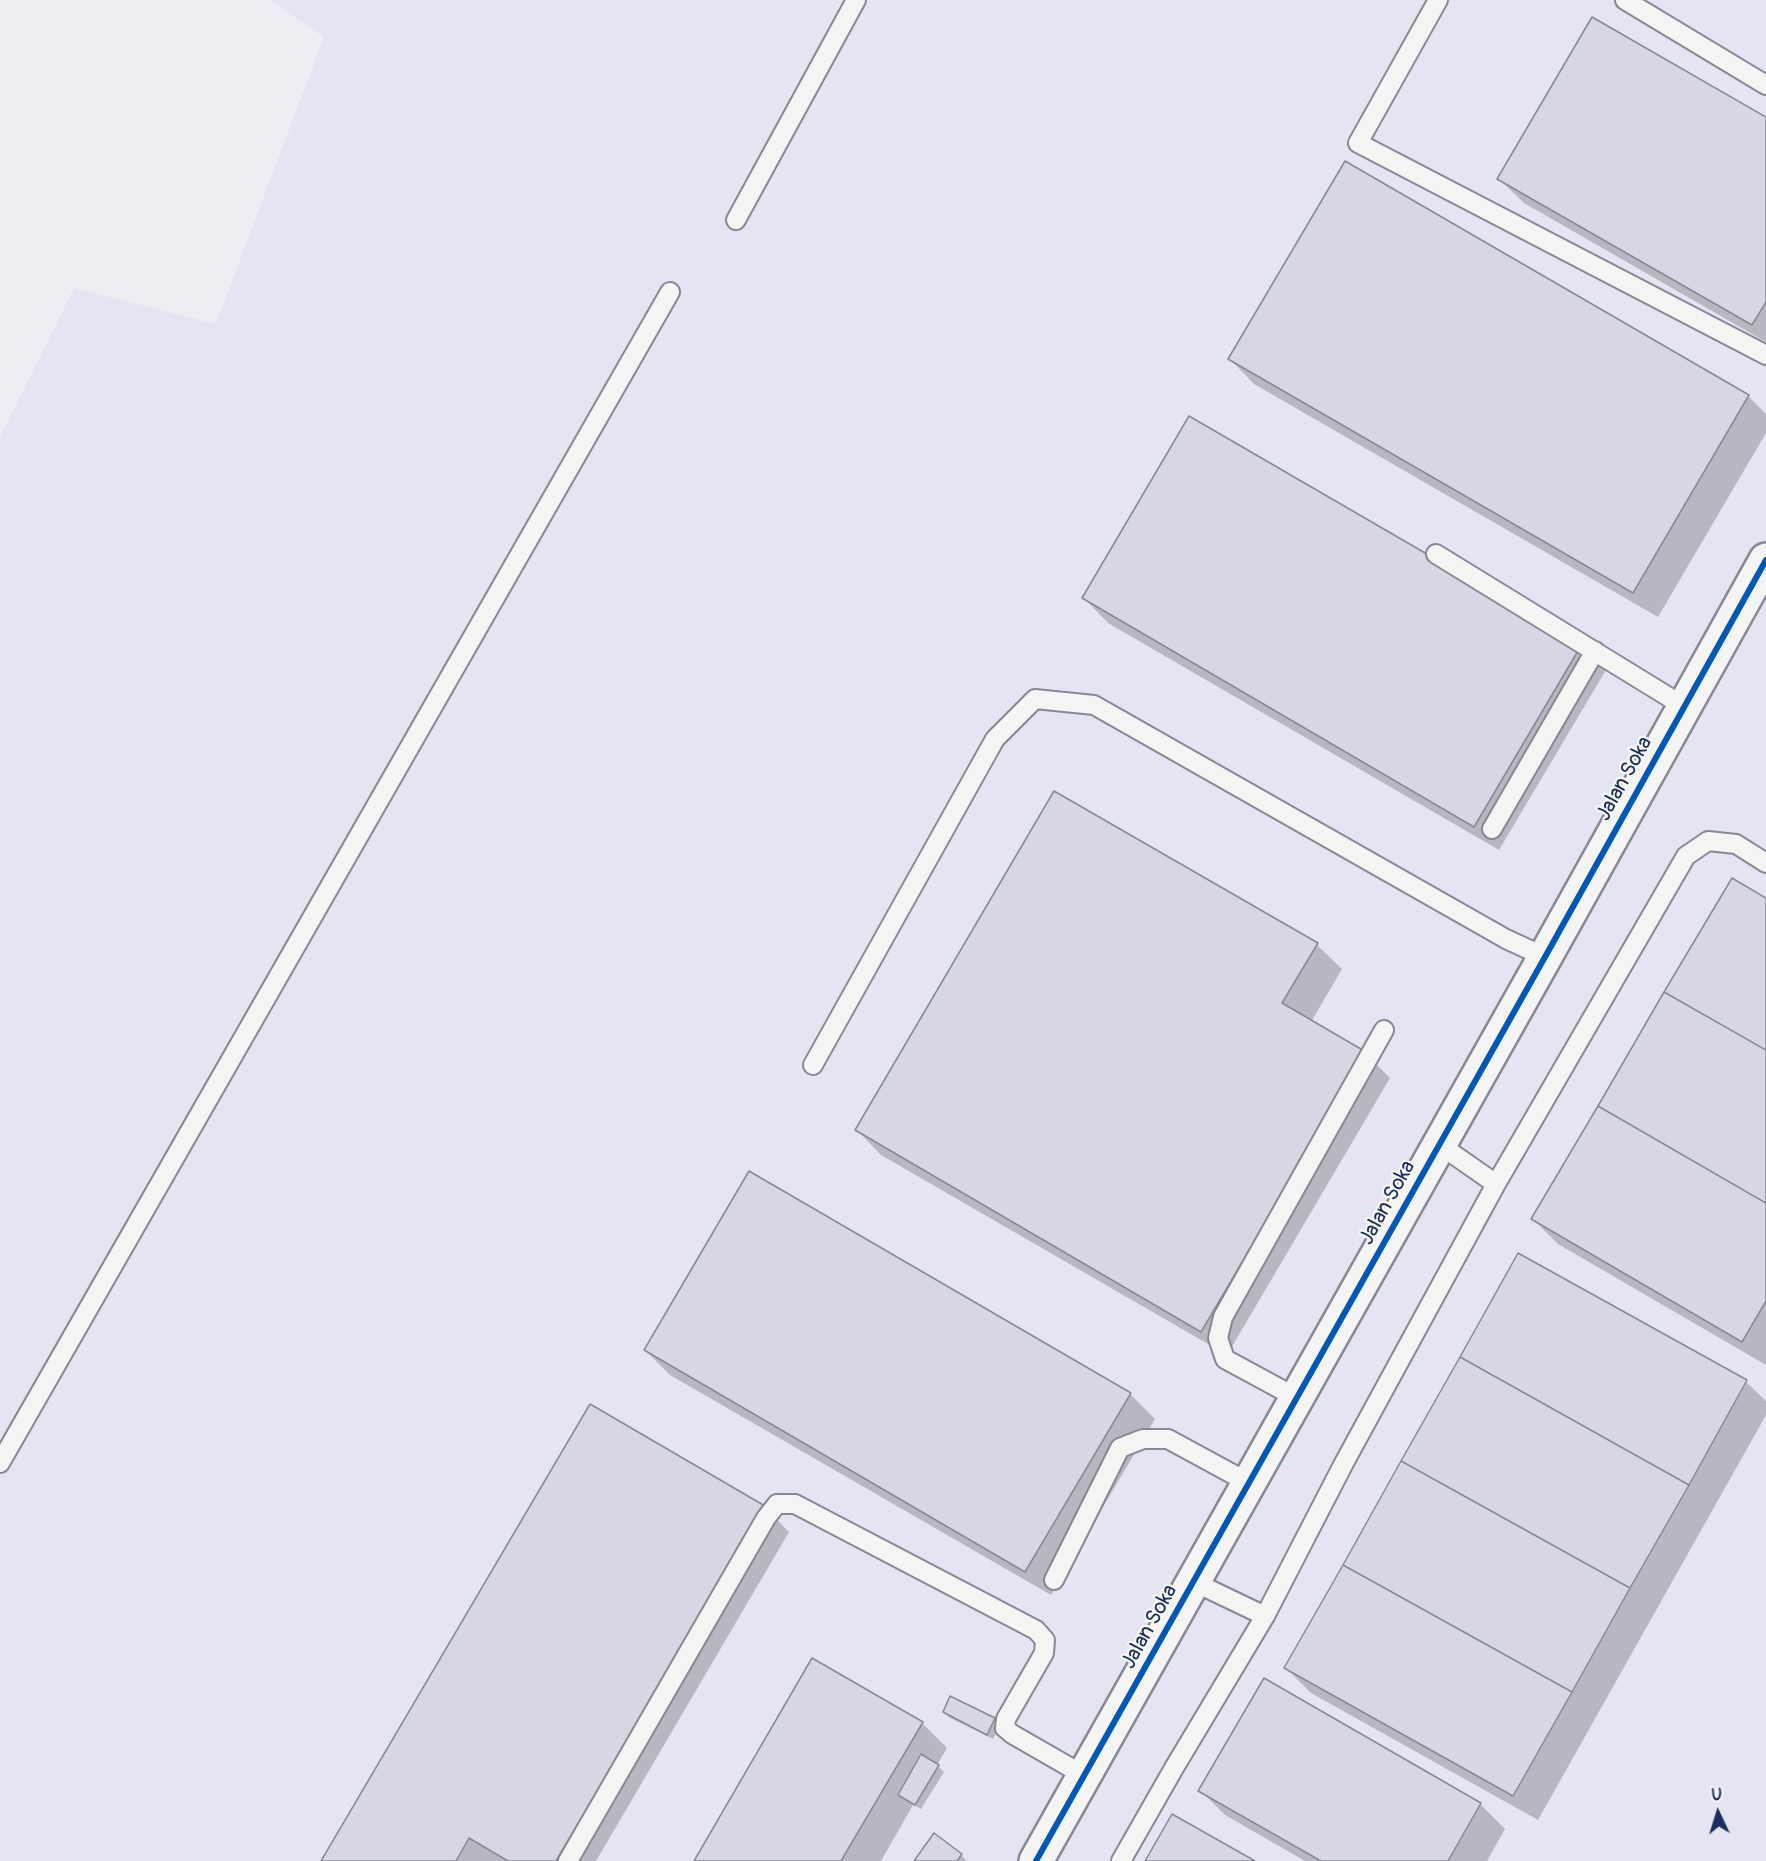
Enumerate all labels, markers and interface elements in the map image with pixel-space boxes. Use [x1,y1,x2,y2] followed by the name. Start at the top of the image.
[1592,732,1658,826] street label: Jalan Soka
[1355,1156,1421,1250] street label: Jalan Soka
[1117,1580,1183,1674] street label: Jalan Soka
[1688,1783,1748,1843] north arrow
[1711,1785,1723,1805] text: U

